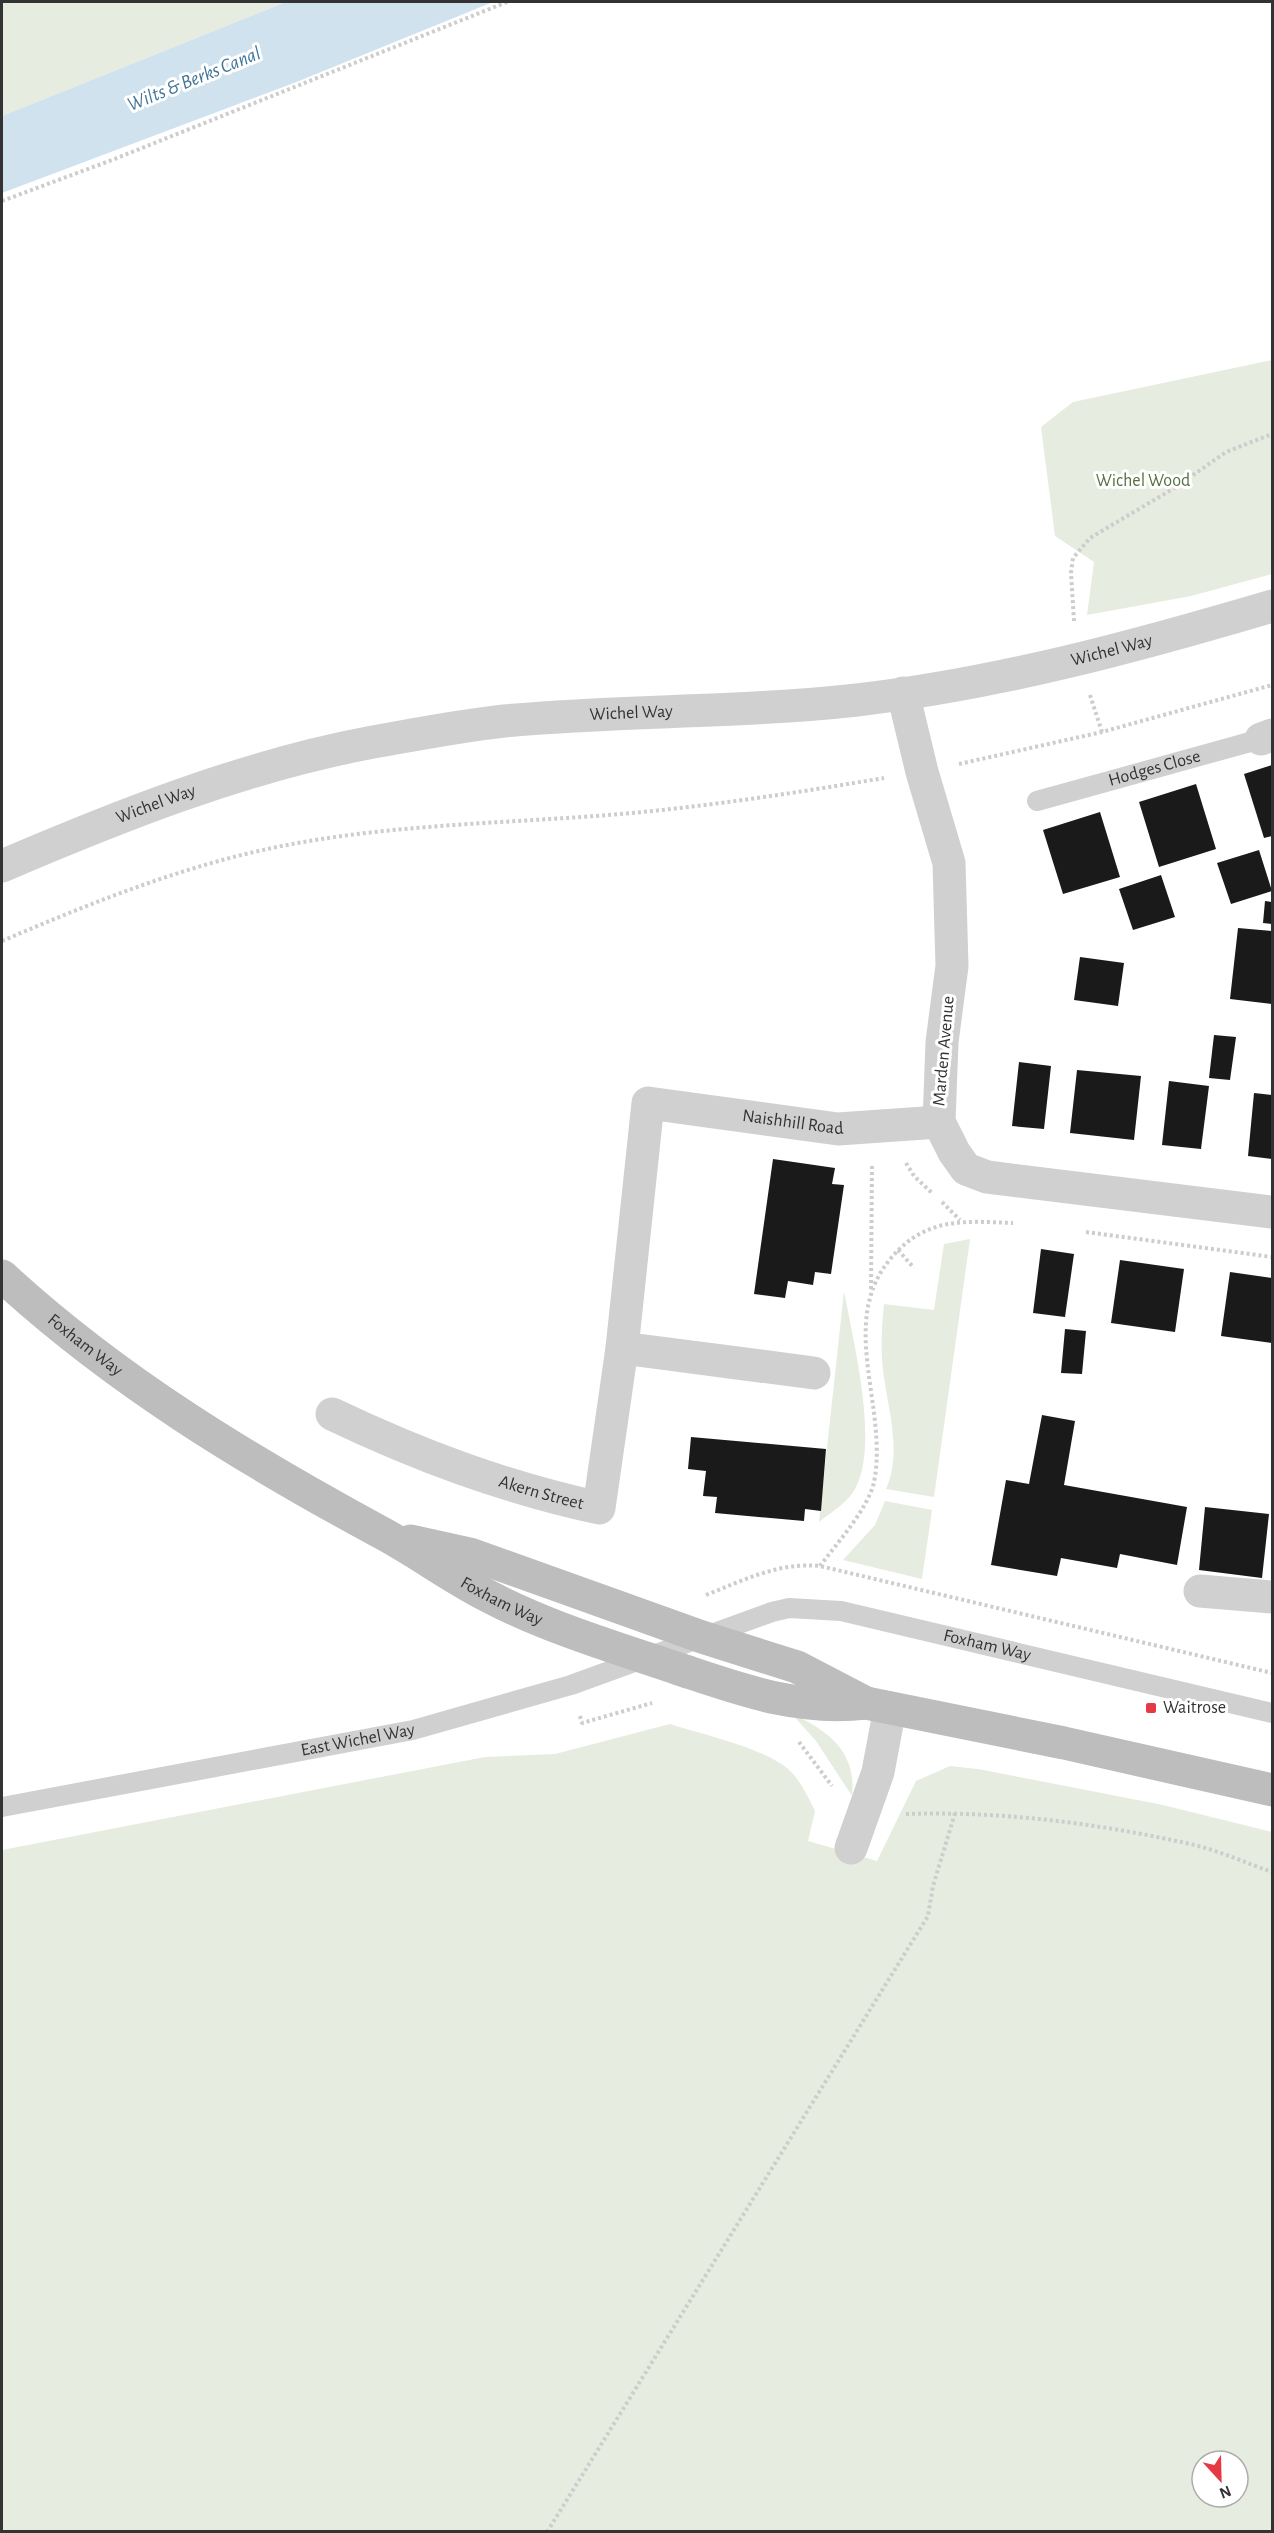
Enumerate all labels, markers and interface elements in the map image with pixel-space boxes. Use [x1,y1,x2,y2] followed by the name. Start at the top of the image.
[124,43,264,115] water label: Wilts & Berks Canal
[1096,472,1190,490] park label: Wichel Wood
[1069,631,1155,670] street label: Wichel Way
[589,703,673,724] street label: Wichel Way
[1107,747,1203,790] street label: Hodges Close
[114,781,198,827] street label: Wichel Way
[930,995,958,1107] street label: Marden Avenue
[741,1107,844,1138] street label: Naishhill Road
[44,1311,126,1380] street label: Foxham Way
[497,1473,586,1513] street label: Akern Street
[457,1574,546,1629] street label: Foxham Way
[942,1627,1033,1665] street label: Foxham Way
[1163,1699,1226,1717] place label: Waitrose
[1144,1701,1158,1715] marker: Waitrose
[299,1721,417,1760] street label: East Wichel Way
[1190,2449,1250,2509] north arrow
[1217,2482,1233,2501] text: N

